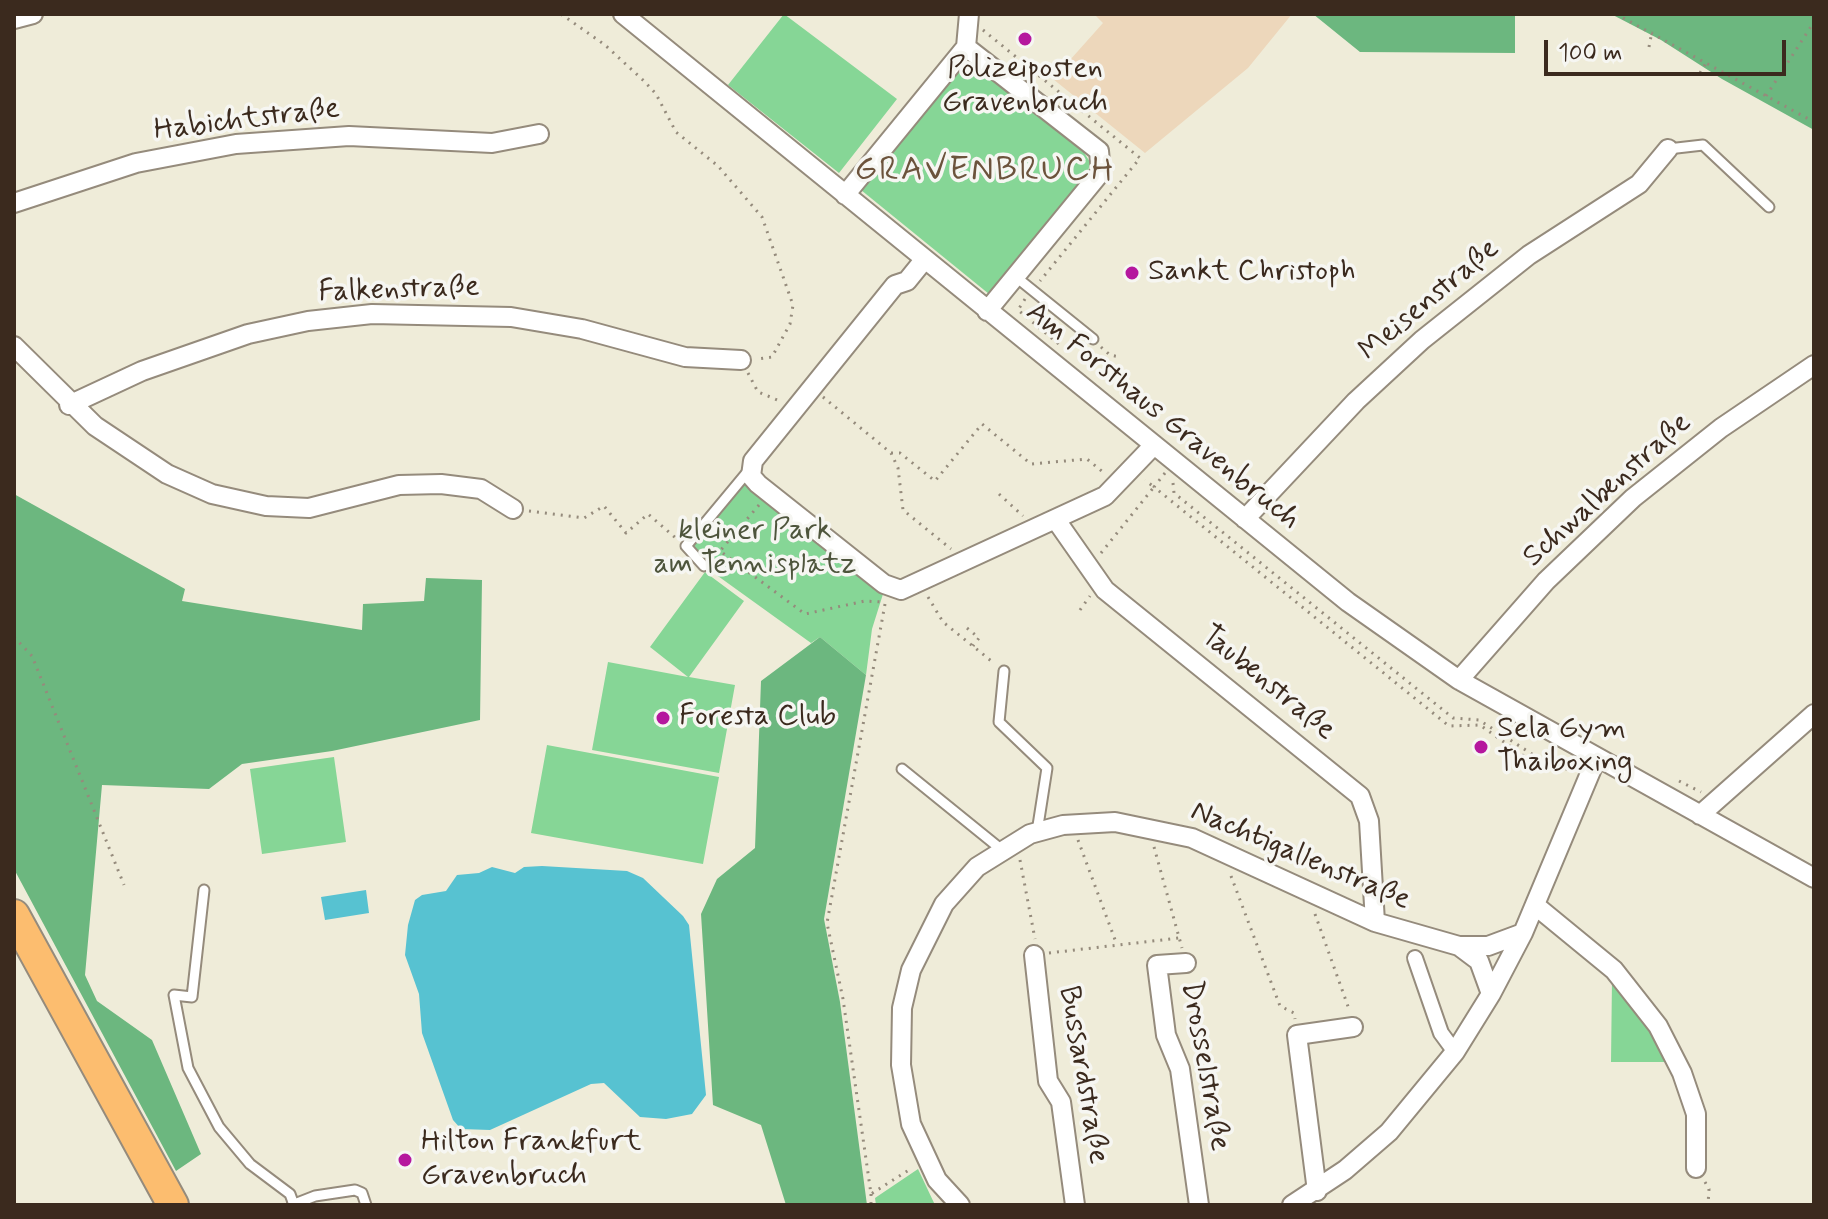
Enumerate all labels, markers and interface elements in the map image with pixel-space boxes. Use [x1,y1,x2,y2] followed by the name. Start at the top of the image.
[1548,24,1790,74] scale bar
[1016,30,1034,48] marker: Polizeiposten Gravenbruch
[1558,38,1622,69] text: 100 m
[942,52,1108,122] place label: Polizeiposten Gravenbruch
[152,92,342,150] street label: Habichtstraße
[853,152,1117,192] district label: GRAVENBRUCH
[1353,232,1507,370] street label: Meisenstraße
[1148,255,1356,291] place label: Sankt Christoph
[1123,264,1141,282] marker: Sankt Christoph
[318,270,480,312] street label: Falkenstraße
[1018,295,1306,539] street label: Am Forsthaus Gravenbruch
[1517,406,1699,576] street label: Schwalbenstraße
[653,514,857,584] park label: kleiner Park am Tennisplatz
[1192,619,1342,749] street label: Taubenstraße
[679,700,836,736] place label: Foresta Club
[654,709,672,727] marker: Foresta Club
[1497,712,1632,782] place label: Sela Gym Thaiboxing
[1472,738,1490,756] marker: Sela Gym Thaiboxing
[1185,794,1415,920] street label: Nachtigallenstraße
[1171,978,1237,1154] street label: Drosselstraße
[1049,983,1115,1167] street label: Bussardstraße
[421,1125,641,1196] place label: Hilton Frankfurt Gravenbruch
[396,1151,414,1169] marker: Hilton Frankfurt Gravenbruch

